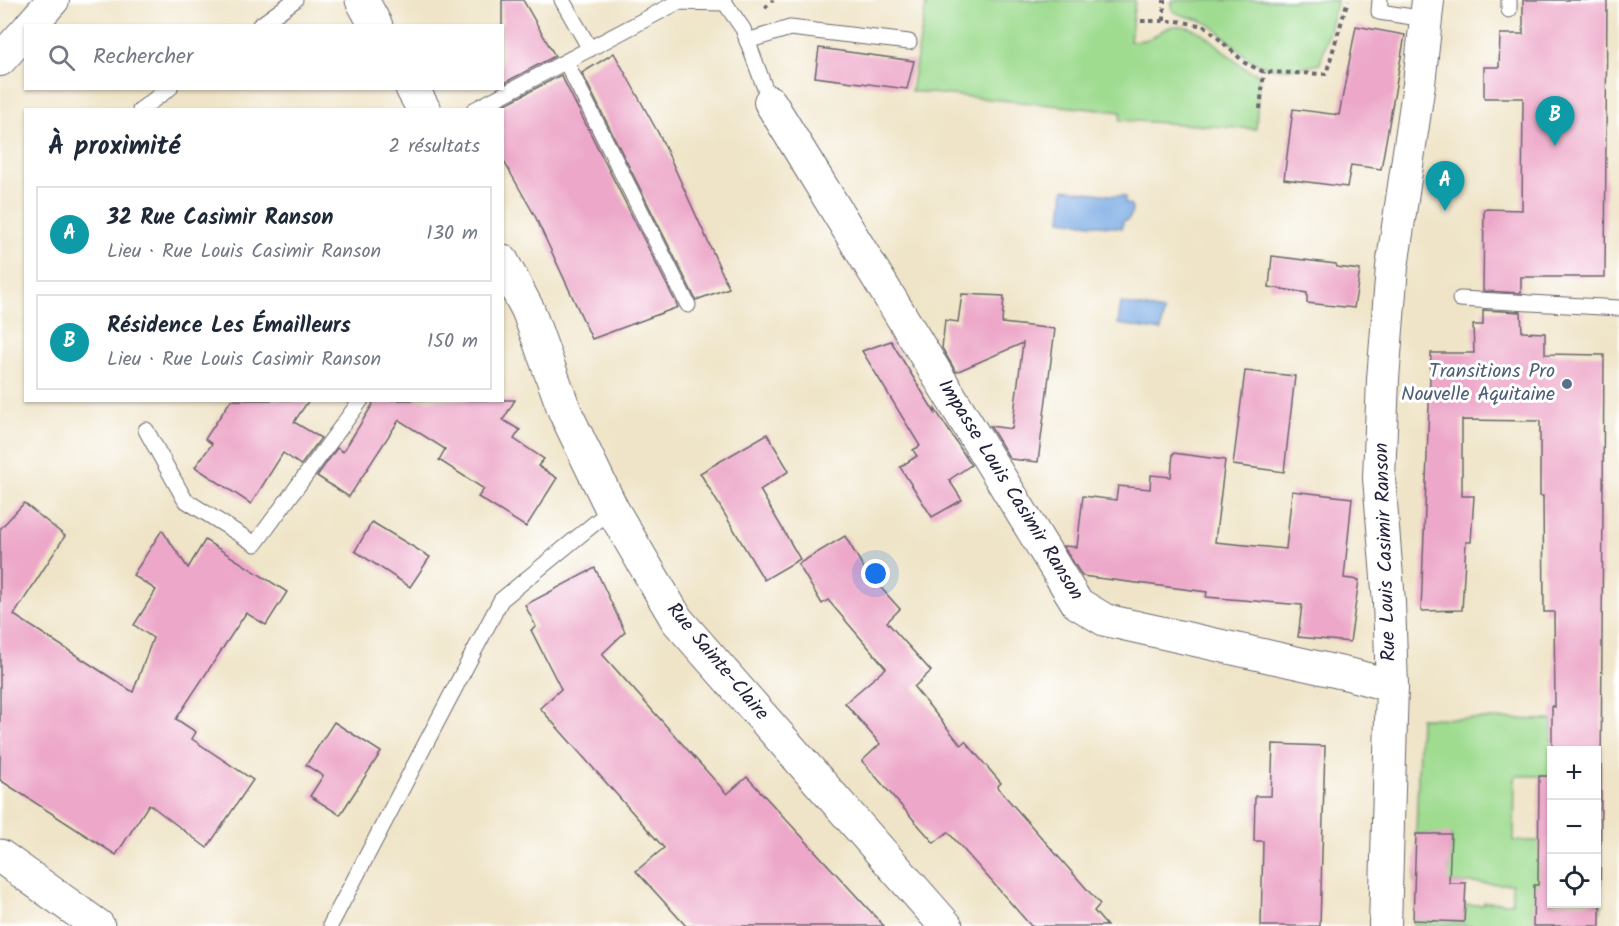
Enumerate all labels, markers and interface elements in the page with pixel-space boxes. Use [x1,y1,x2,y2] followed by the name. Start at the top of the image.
[24,24,504,90] search box
[93,40,193,75] text: Rechercher
[45,41,78,74] icon: search
[1536,96,1574,146] pin: B
[48,126,180,168] text: À proximité
[389,131,480,163] text: 2 résultats
[1426,162,1464,211] pin: A
[107,201,334,236] text: 32 Rue Casimir Ranson
[63,218,76,250] text: A
[426,218,478,250] text: 130 m
[107,236,381,268] text: Lieu · Rue Louis Casimir Ranson
[107,309,351,344] text: Résidence Les Émailleurs
[63,326,76,358] text: B
[427,326,478,358] text: 150 m
[107,344,381,376] text: Lieu · Rue Louis Casimir Ranson
[1401,356,1555,411] place label: Transitions Pro Nouvelle Aquitaine
[929,373,1091,607] street label: Impasse Louis Casimir Ranson
[1560,377,1574,391] marker: Transitions Pro Nouvelle Aquitaine
[1366,442,1406,662] street label: Rue Louis Casimir Ranson
[861,559,890,588] your location
[658,596,776,728] street label: Rue Sainte-Claire
[1547,746,1601,908] map controls
[1547,746,1601,800] button: +
[1547,800,1601,854] button: −
[1547,854,1601,908] button: locate

